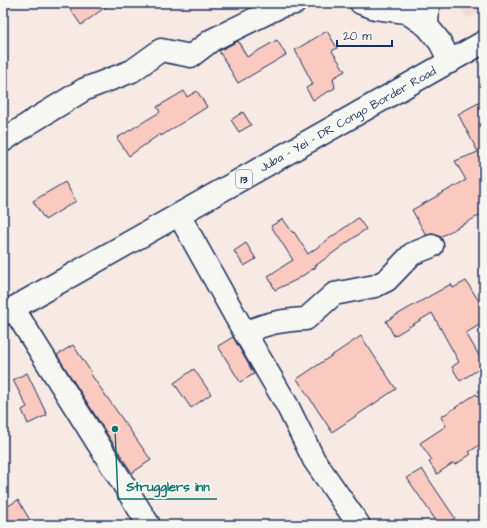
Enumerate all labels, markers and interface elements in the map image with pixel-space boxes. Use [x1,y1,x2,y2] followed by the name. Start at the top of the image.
[337,22,392,48] scale bar
[343,28,372,45] text: 20 m
[256,62,439,176] street label: Juba - Yei - DR Congo Border Road
[236,170,252,188] road number: 13
[118,474,217,499] callout: Strugglers inn
[125,478,210,498] text: Strugglers inn

